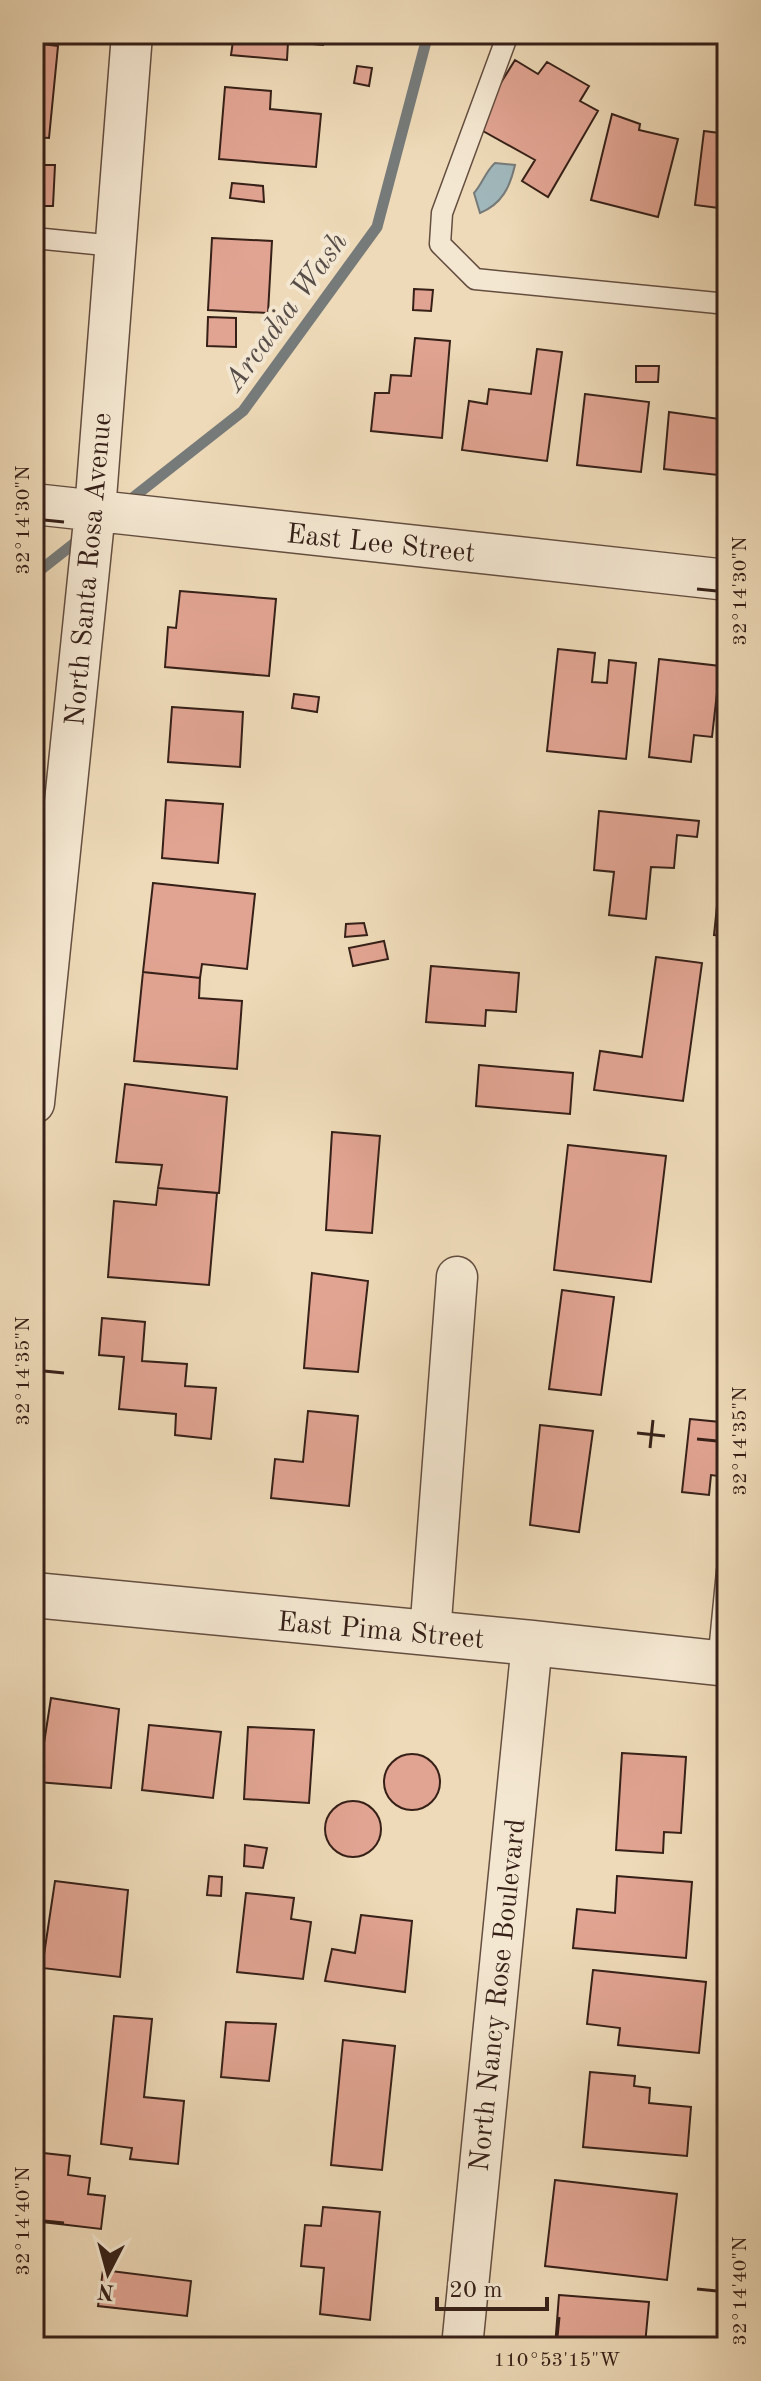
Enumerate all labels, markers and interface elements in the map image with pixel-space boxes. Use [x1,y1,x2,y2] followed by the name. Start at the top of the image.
[218,227,354,399] water label: Arcadia Wash
[62,411,118,727] street label: North Santa Rosa Avenue
[14,465,34,575] text: 32°14'30"N
[285,521,476,569] street label: East Lee Street
[731,536,751,646] text: 32°14'30"N
[14,1316,34,1426] text: 32°14'35"N
[731,1386,751,1496] text: 32°14'35"N
[276,1609,485,1655] street label: East Pima Street
[467,1818,531,2173] street label: North Nancy Rose Boulevard
[14,2166,34,2276] text: 32°14'40"N
[68,2233,148,2313] north arrow
[731,2236,751,2346] text: 32°14'40"N
[437,2261,547,2311] scale bar
[96,2279,116,2303] text: N
[449,2279,503,2303] text: 20 m
[494,2351,620,2371] text: 110°53'15"W

